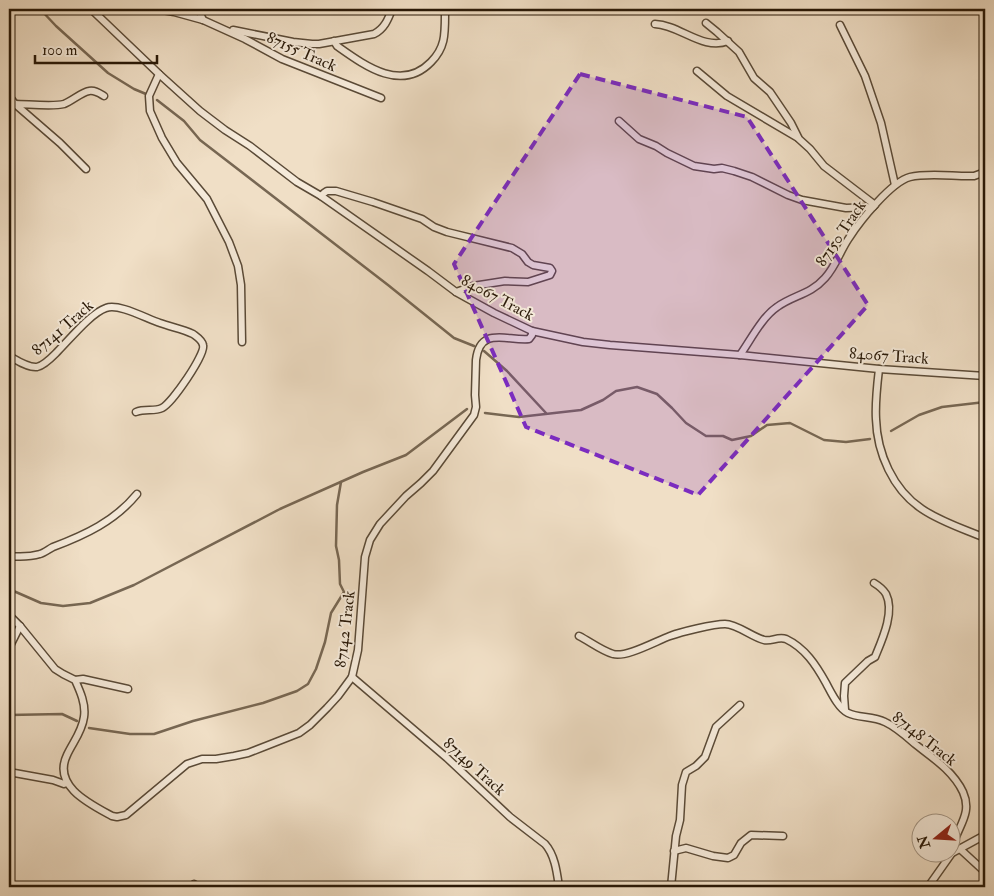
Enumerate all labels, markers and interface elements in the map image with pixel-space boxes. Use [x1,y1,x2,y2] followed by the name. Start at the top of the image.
[263,28,340,76] street label: 87155 Track
[35,32,158,64] scale bar
[42,41,78,60] text: 100 m
[811,196,870,271] street label: 87150 Track
[458,270,538,326] street label: 84067 Track
[28,295,98,360] street label: 87141 Track
[848,343,930,369] street label: 84067 Track
[330,589,360,669] street label: 87142 Track
[888,707,961,771] street label: 87148 Track
[439,733,510,800] street label: 87149 Track
[912,814,962,864] north arrow
[914,833,934,851] text: N

